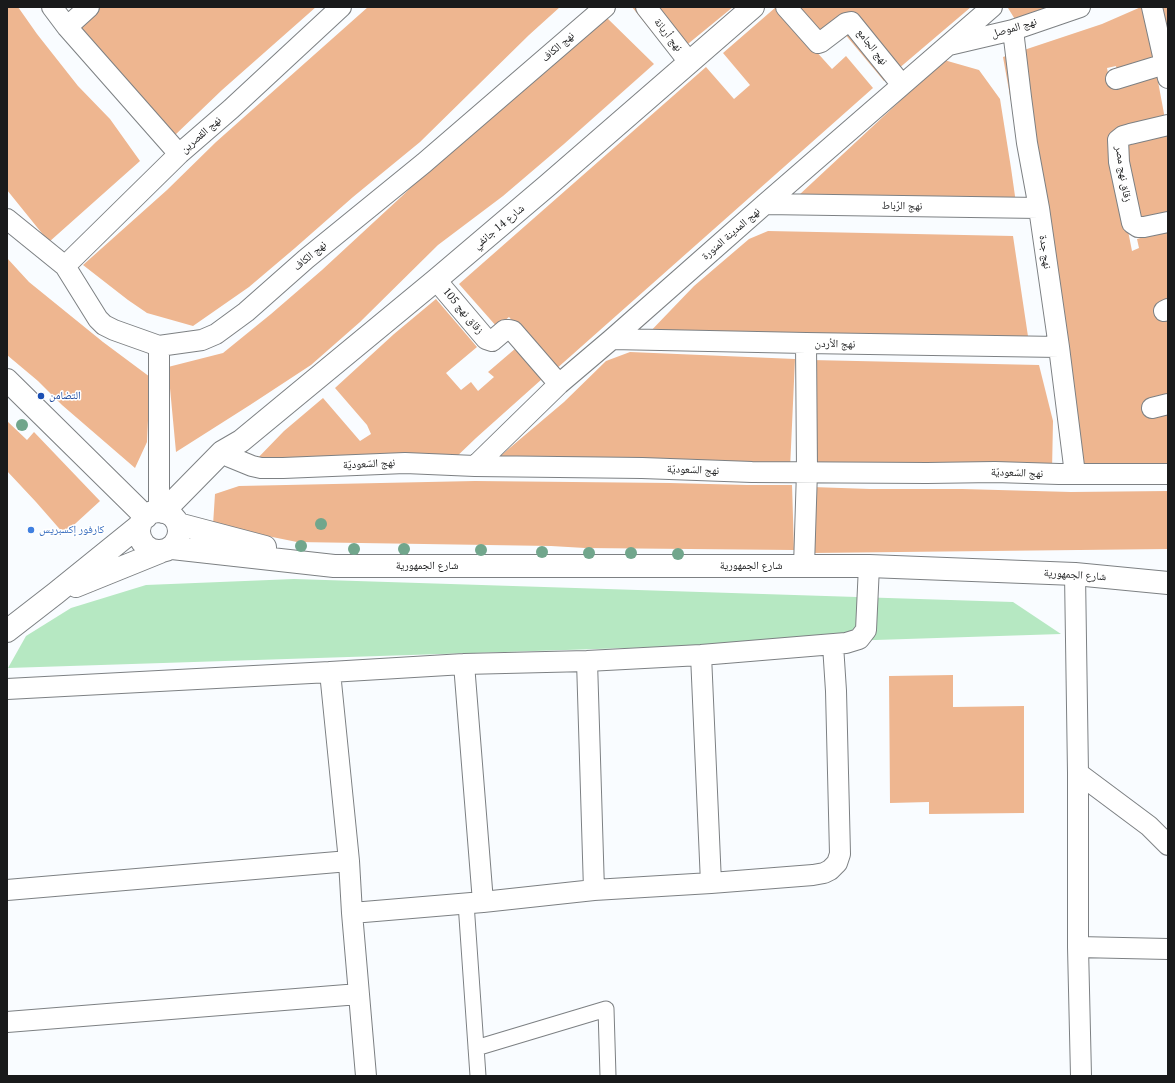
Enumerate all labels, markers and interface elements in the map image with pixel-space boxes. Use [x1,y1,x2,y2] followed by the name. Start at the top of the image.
[990,15,1038,41] street label: نهج الموصل
[651,16,685,54] street label: نهج أريانة
[854,26,890,68] street label: نهج الجامع
[539,29,577,65] street label: نهج الكاف
[178,114,224,156] street label: نهج القصرين
[1112,145,1134,203] street label: زقاق نهج مصر
[881,199,923,213] street label: نهج الرّباط
[471,202,527,252] street label: شارع 14 جانفي
[699,205,763,263] street label: نهج المدينة المنورة
[1036,234,1054,270] street label: نهج جدة
[291,238,329,274] street label: نهج الكاف
[440,285,486,337] street label: زقاق نهج 105
[814,337,856,351] street label: نهج الأردن
[49,389,81,403] place label: التضامن
[36,391,46,401] marker: التضامن
[342,456,396,472] street label: نهج السّعوديّة
[667,462,719,478] street label: نهج السّعوديّة
[991,465,1043,481] street label: نهج السّعوديّة
[39,523,104,537] place label: كارفور إكسبريس
[26,525,36,535] marker: كارفور إكسبريس
[396,559,458,573] street label: شارع الجمهورية
[720,559,782,573] street label: شارع الجمهورية
[1043,566,1107,584] street label: شارع الجمهورية

